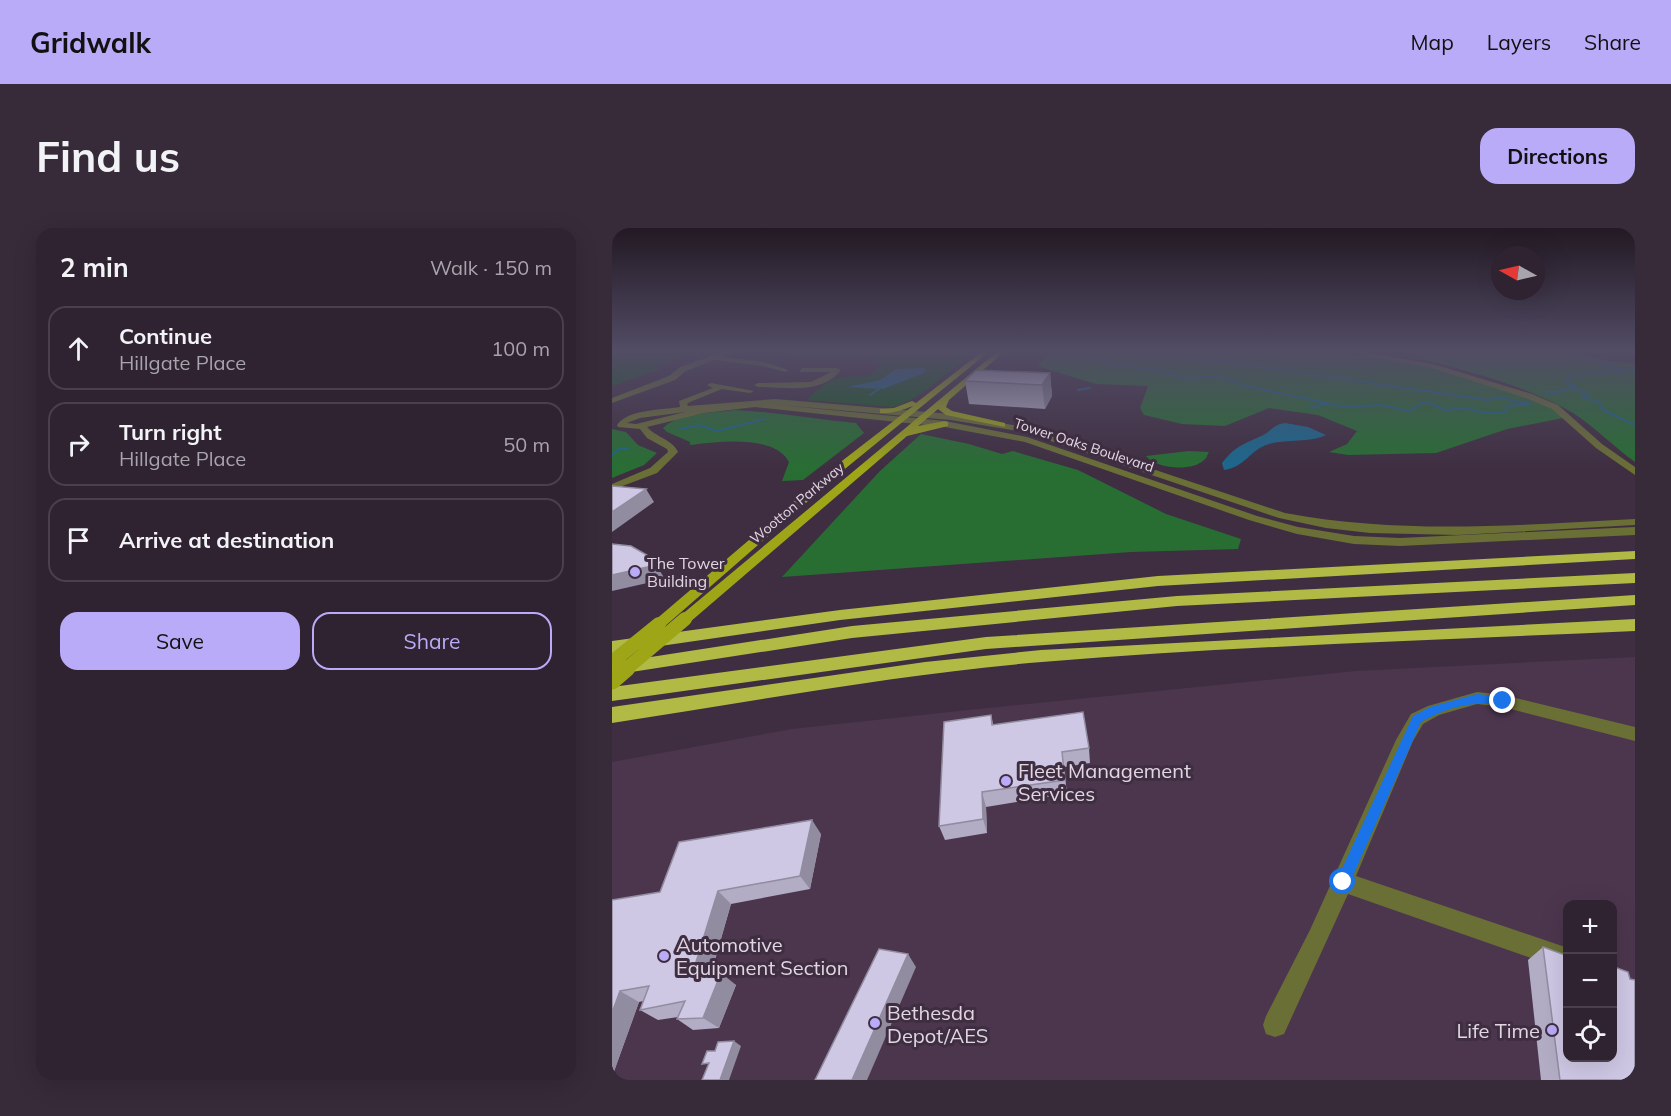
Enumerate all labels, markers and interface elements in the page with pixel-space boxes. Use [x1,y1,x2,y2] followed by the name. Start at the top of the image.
[30,25,151,60] text: Gridwalk
[1411,29,1454,55] text: Map
[1487,29,1551,55] text: Layers
[1584,29,1641,55] text: Share
[1480,128,1635,184] button: Directions
[36,130,180,183] text: Find us
[1491,246,1545,300] north arrow
[60,251,129,284] text: 2 min
[430,255,552,280] text: Walk · 150 m
[119,322,212,350] text: Continue
[62,332,95,365] icon: ahead
[491,336,550,361] text: 100 m
[119,350,246,375] text: Hillgate Place
[1012,414,1156,476] street label: Tower Oaks Boulevard
[119,418,222,446] text: Turn right
[62,428,95,461] icon: right
[503,432,550,457] text: 50 m
[119,446,246,471] text: Hillgate Place
[746,458,848,548] street label: Wootton Parkway
[62,524,95,557] icon: arrive
[119,526,334,554] text: Arrive at destination
[647,553,725,591] place label: The Tower Building
[628,565,642,579] marker: The Tower Building
[60,612,300,670] button: Save
[312,612,552,670] button: Share
[1489,687,1515,713] route end
[1018,758,1191,806] place label: Fleet Management Services
[999,774,1013,788] marker: Fleet Management Services
[1329,868,1355,894] route start
[1563,900,1617,1062] map controls
[1563,900,1617,954] button: +
[676,932,849,980] place label: Automotive Equipment Section
[657,949,671,963] marker: Automotive Equipment Section
[1563,954,1617,1008] button: −
[887,1000,988,1048] place label: Bethesda Depot/AES
[1563,1008,1617,1062] button: locate
[868,1016,882,1030] marker: Bethesda Depot/AES
[1456,1018,1540,1043] place label: Life Time
[1545,1023,1559,1037] marker: Life Time

